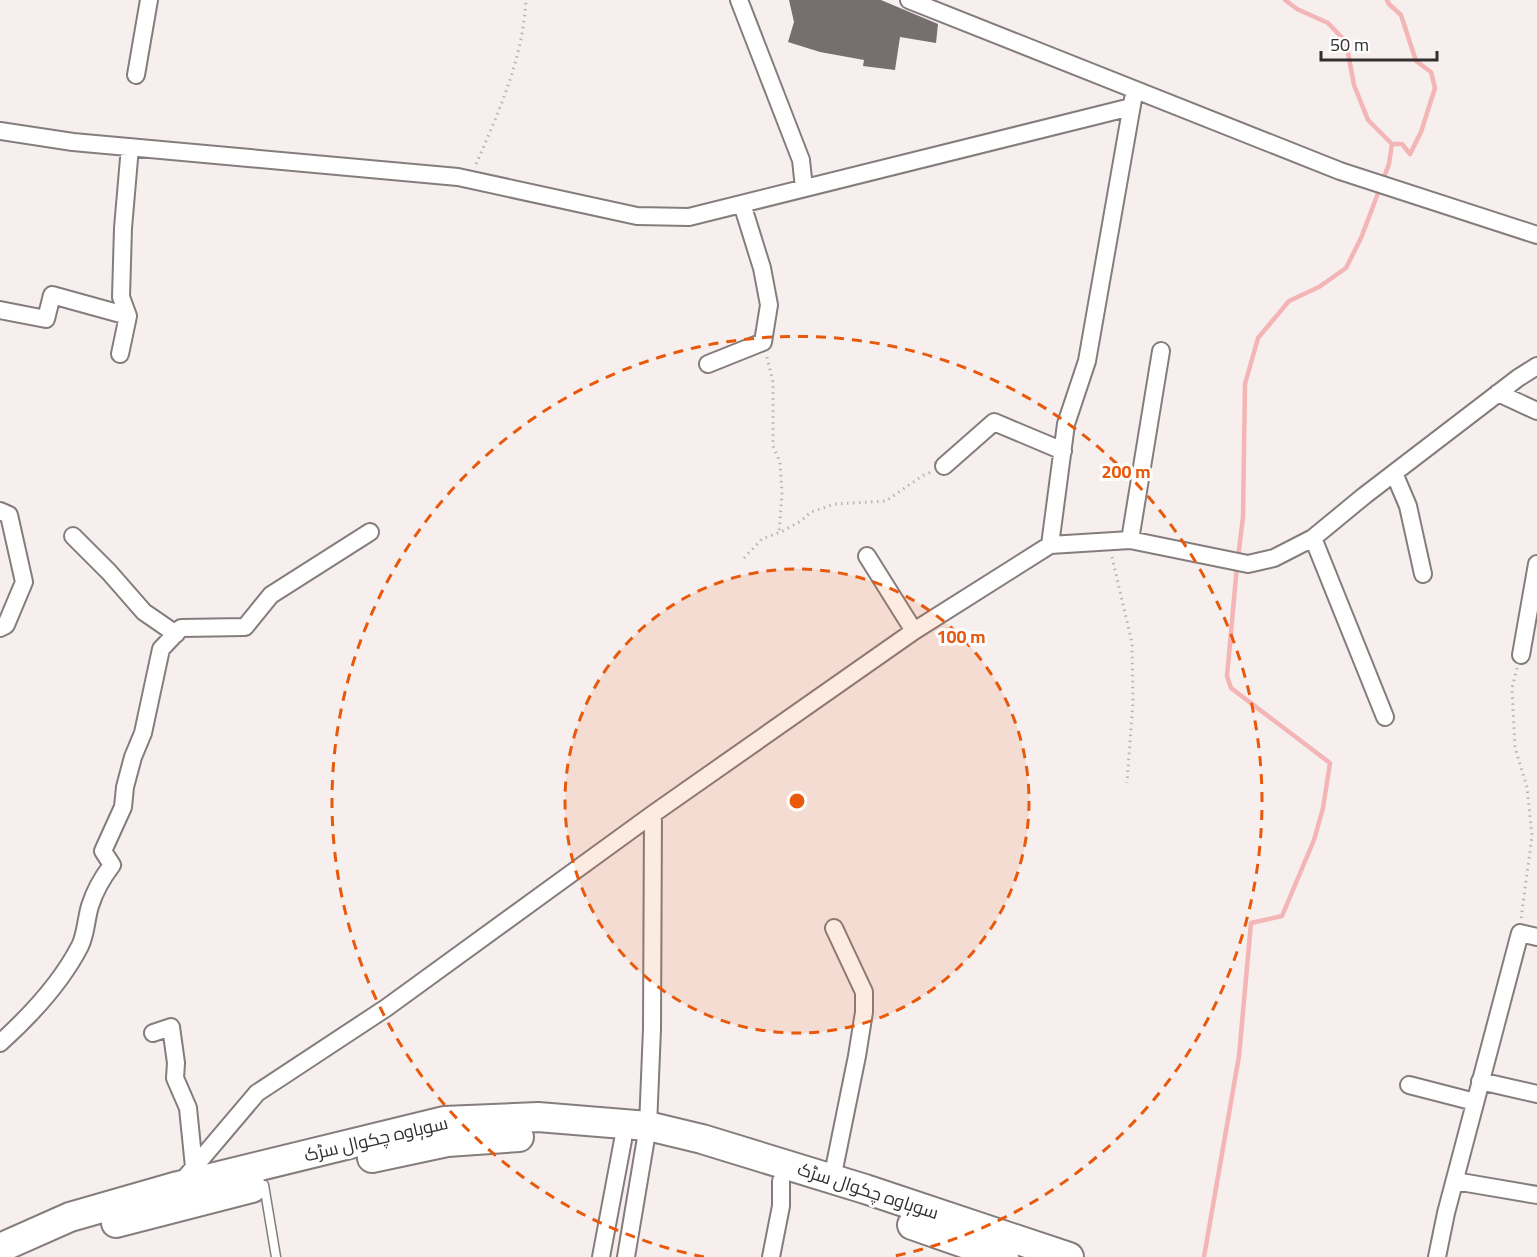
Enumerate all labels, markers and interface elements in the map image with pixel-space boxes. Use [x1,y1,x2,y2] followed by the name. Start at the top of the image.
[1321,24,1436,62] scale bar
[1330,28,1369,61] text: 50 m
[1101,455,1151,488] text: 200 m
[936,620,986,653] text: 100 m
[787,791,807,811] centre of rings
[300,1106,451,1171] street label: سوہاوہ چکوال سڑک
[793,1152,943,1229] street label: سوہاوہ چکوال سڑک

